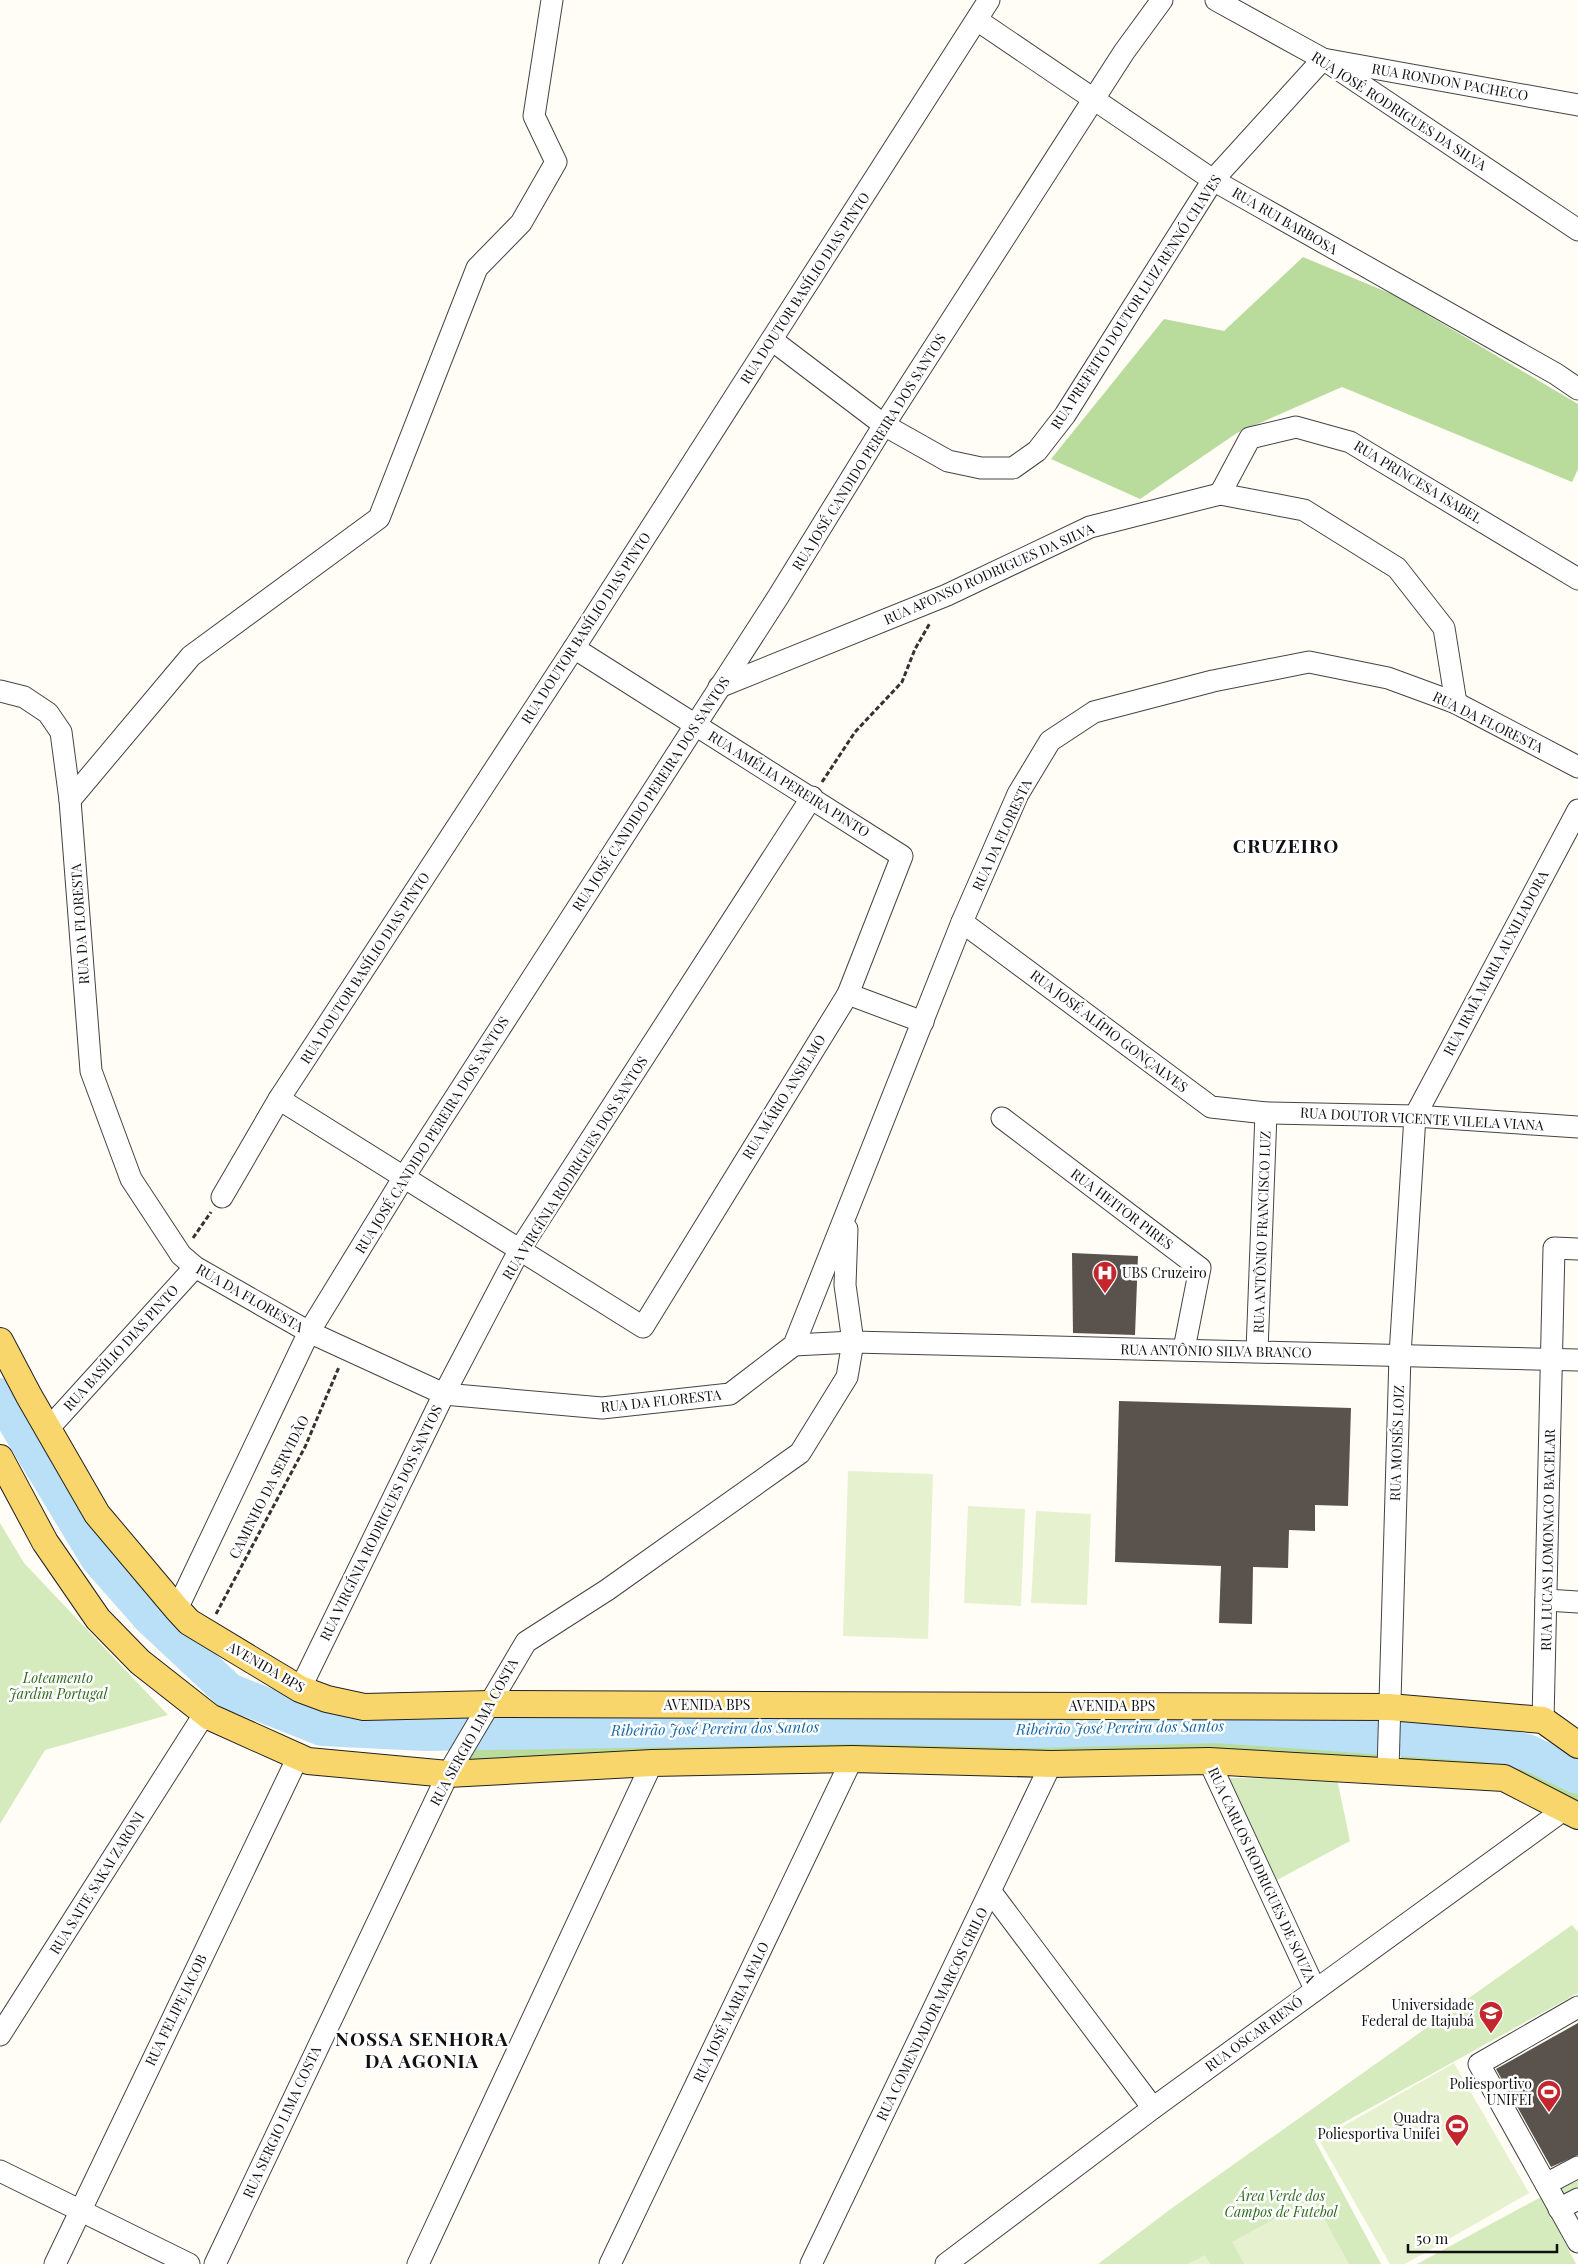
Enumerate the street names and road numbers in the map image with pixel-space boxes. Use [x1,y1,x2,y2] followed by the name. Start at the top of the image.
[1308,47,1491,175] street label: RUA JOSÉ RODRIGUES DA SILVA
[1370,58,1530,105] street label: RUA RONDON PACHECO
[1046,171,1225,433] street label: RUA PREFEITO DOUTOR LUIZ RENNÓ CHAVES
[1229,183,1342,259] street label: RUA RUI BARBOSA
[735,188,874,387] street label: RUA DOUTOR BASÍLIO DIAS PINTO
[787,330,950,574] street label: RUA JOSÉ CANDIDO PEREIRA DOS SANTOS
[1351,436,1486,527] street label: RUA PRINCESA ISABEL
[881,518,1097,629] street label: RUA AFONSO RODRIGUES DA SILVA
[516,528,655,727] street label: RUA DOUTOR BASÍLIO DIAS PINTO
[567,673,734,915] street label: RUA JOSÉ CANDIDO PEREIRA DOS SANTOS
[1430,686,1547,757] street label: RUA DA FLORESTA
[705,726,874,841] street label: RUA AMÉLIA PEREIRA PINTO
[967,776,1036,894] street label: RUA DA FLORESTA
[66,863,93,985] street label: RUA DA FLORESTA
[1439,867,1553,1059] street label: RUA IRMÃ MARIA AUXILIADORA
[295,868,434,1067] street label: RUA DOUTOR BASÍLIO DIAS PINTO
[1027,965,1192,1096] street label: RUA JOSÉ ALÍPIO GONÇALVES
[350,1013,513,1257] street label: RUA JOSÉ CANDIDO PEREIRA DOS SANTOS
[738,1031,830,1163] street label: RUA MÁRIO ANSELMO
[498,1052,652,1283] street label: RUA VIRGÍNIA RODRIGUES DOS SANTOS
[1300,1103,1545,1134] street label: RUA DOUTOR VICENTE VILELA VIANA
[1248,1130,1275,1334] street label: RUA ANTÔNIO FRANCISCO LUZ
[1067,1164,1177,1253] street label: RUA HEITOR PIRES
[193,1259,308,1336] street label: RUA DA FLORESTA
[59,1281,182,1415] street label: RUA BASÍLIO DIAS PINTO
[1120,1339,1312,1362] street label: RUA ANTÔNIO SILVA BRANCO
[600,1385,722,1416] street label: RUA DA FLORESTA
[1385,1385,1408,1501] street label: RUA MOISÉS LOIZ
[315,1402,446,1644] street label: RUA VIRGÍNIA RODRIGUES DOS SANTOS
[224,1412,313,1562] street label: CAMINHO DA SERVIDÃO
[1536,1428,1559,1651] street label: RUA LUCAS LOMONACO BACELAR
[223,1636,309,1696] street label: AVENIDA BPS
[425,1654,522,1809] street label: RUA SERGIO LIMA COSTA
[663,1695,750,1714] street label: AVENIDA BPS
[1068,1696,1155,1715] street label: AVENIDA BPS
[1204,1764,1321,1986] street label: RUA CARLOS RODRIGUES DE SOUZA
[45,1808,148,1958] street label: RUA SAITE SAKAI ZARONI
[871,1904,992,2124] street label: RUA COMENDADOR MARCOS GRILO
[688,1938,773,2085] street label: RUA JOSÉ MARIA AFALO
[140,1951,211,2069] street label: RUA FELIPE JACOB
[1201,1992,1306,2076] street label: RUA OSCAR RENÓ
[238,2042,325,2201] street label: RUA SERGIO LIMA COSTA

